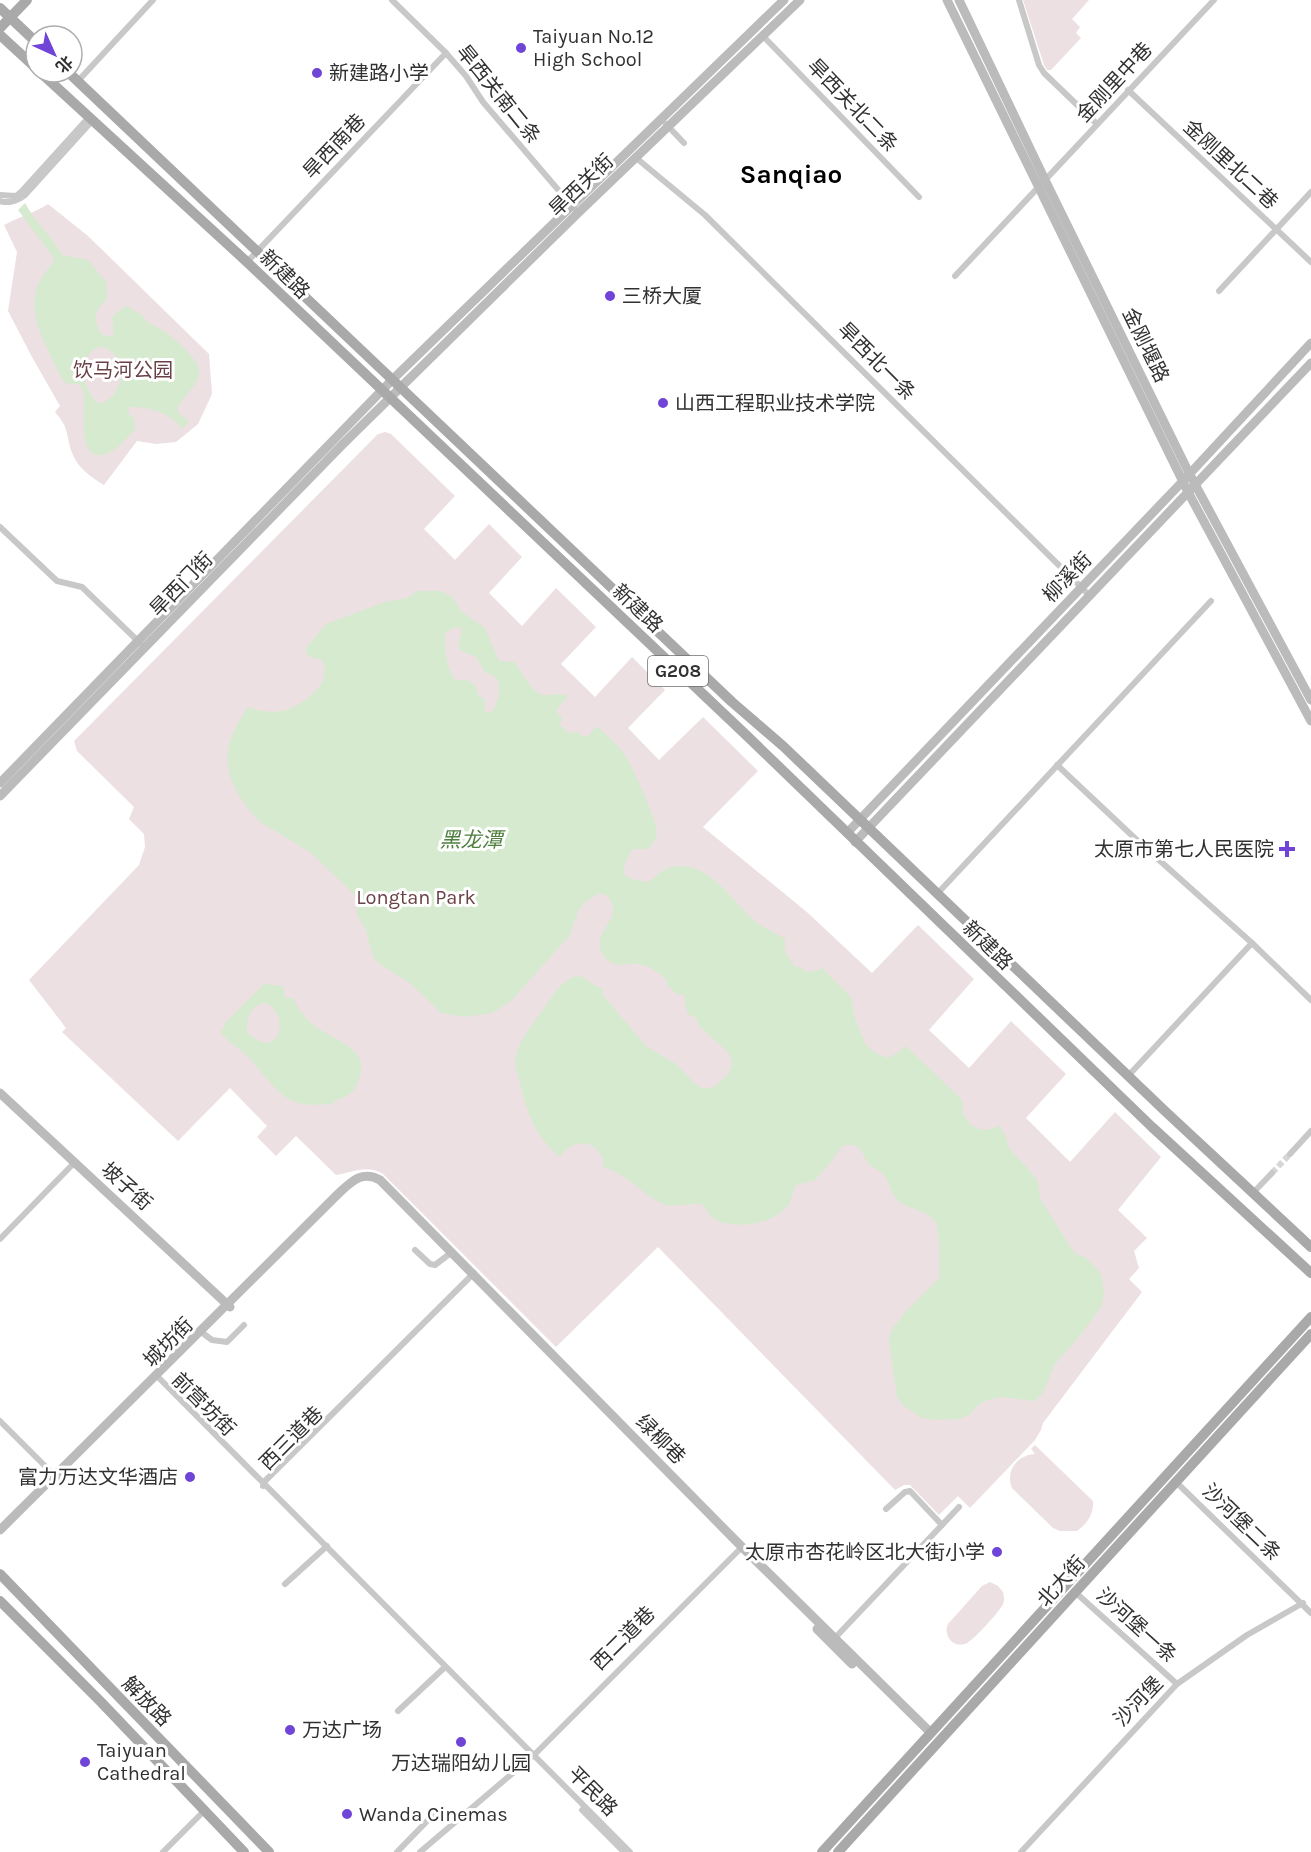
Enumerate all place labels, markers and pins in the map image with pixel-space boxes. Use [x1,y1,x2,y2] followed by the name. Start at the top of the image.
[533,25,654,71] place label: Taiyuan No.12 High School
[514,41,528,55] marker: Taiyuan No.12 High School
[329,62,429,85] place label: 新建路小学
[310,66,324,80] marker: 新建路小学
[622,285,702,308] place label: 三桥大厦
[603,289,617,303] marker: 三桥大厦
[675,392,875,415] place label: 山西工程职业技术学院
[656,396,670,410] marker: 山西工程职业技术学院
[1094,838,1274,861] place label: 太原市第七人民医院
[1278,840,1296,858] marker: 太原市第七人民医院
[18,1466,178,1489] place label: 富力万达文华酒店
[183,1470,197,1484] marker: 富力万达文华酒店
[745,1541,985,1564] place label: 太原市杏花岭区北大街小学
[990,1545,1004,1559] marker: 太原市杏花岭区北大街小学
[302,1719,382,1742] place label: 万达广场
[283,1723,297,1737] marker: 万达广场
[454,1735,468,1749] marker: 万达瑞阳幼儿园
[97,1739,186,1785] place label: Taiyuan Cathedral
[391,1752,531,1775] place label: 万达瑞阳幼儿园
[78,1755,92,1769] marker: Taiyuan Cathedral
[359,1803,508,1826] place label: Wanda Cinemas
[340,1807,354,1821] marker: Wanda Cinemas

